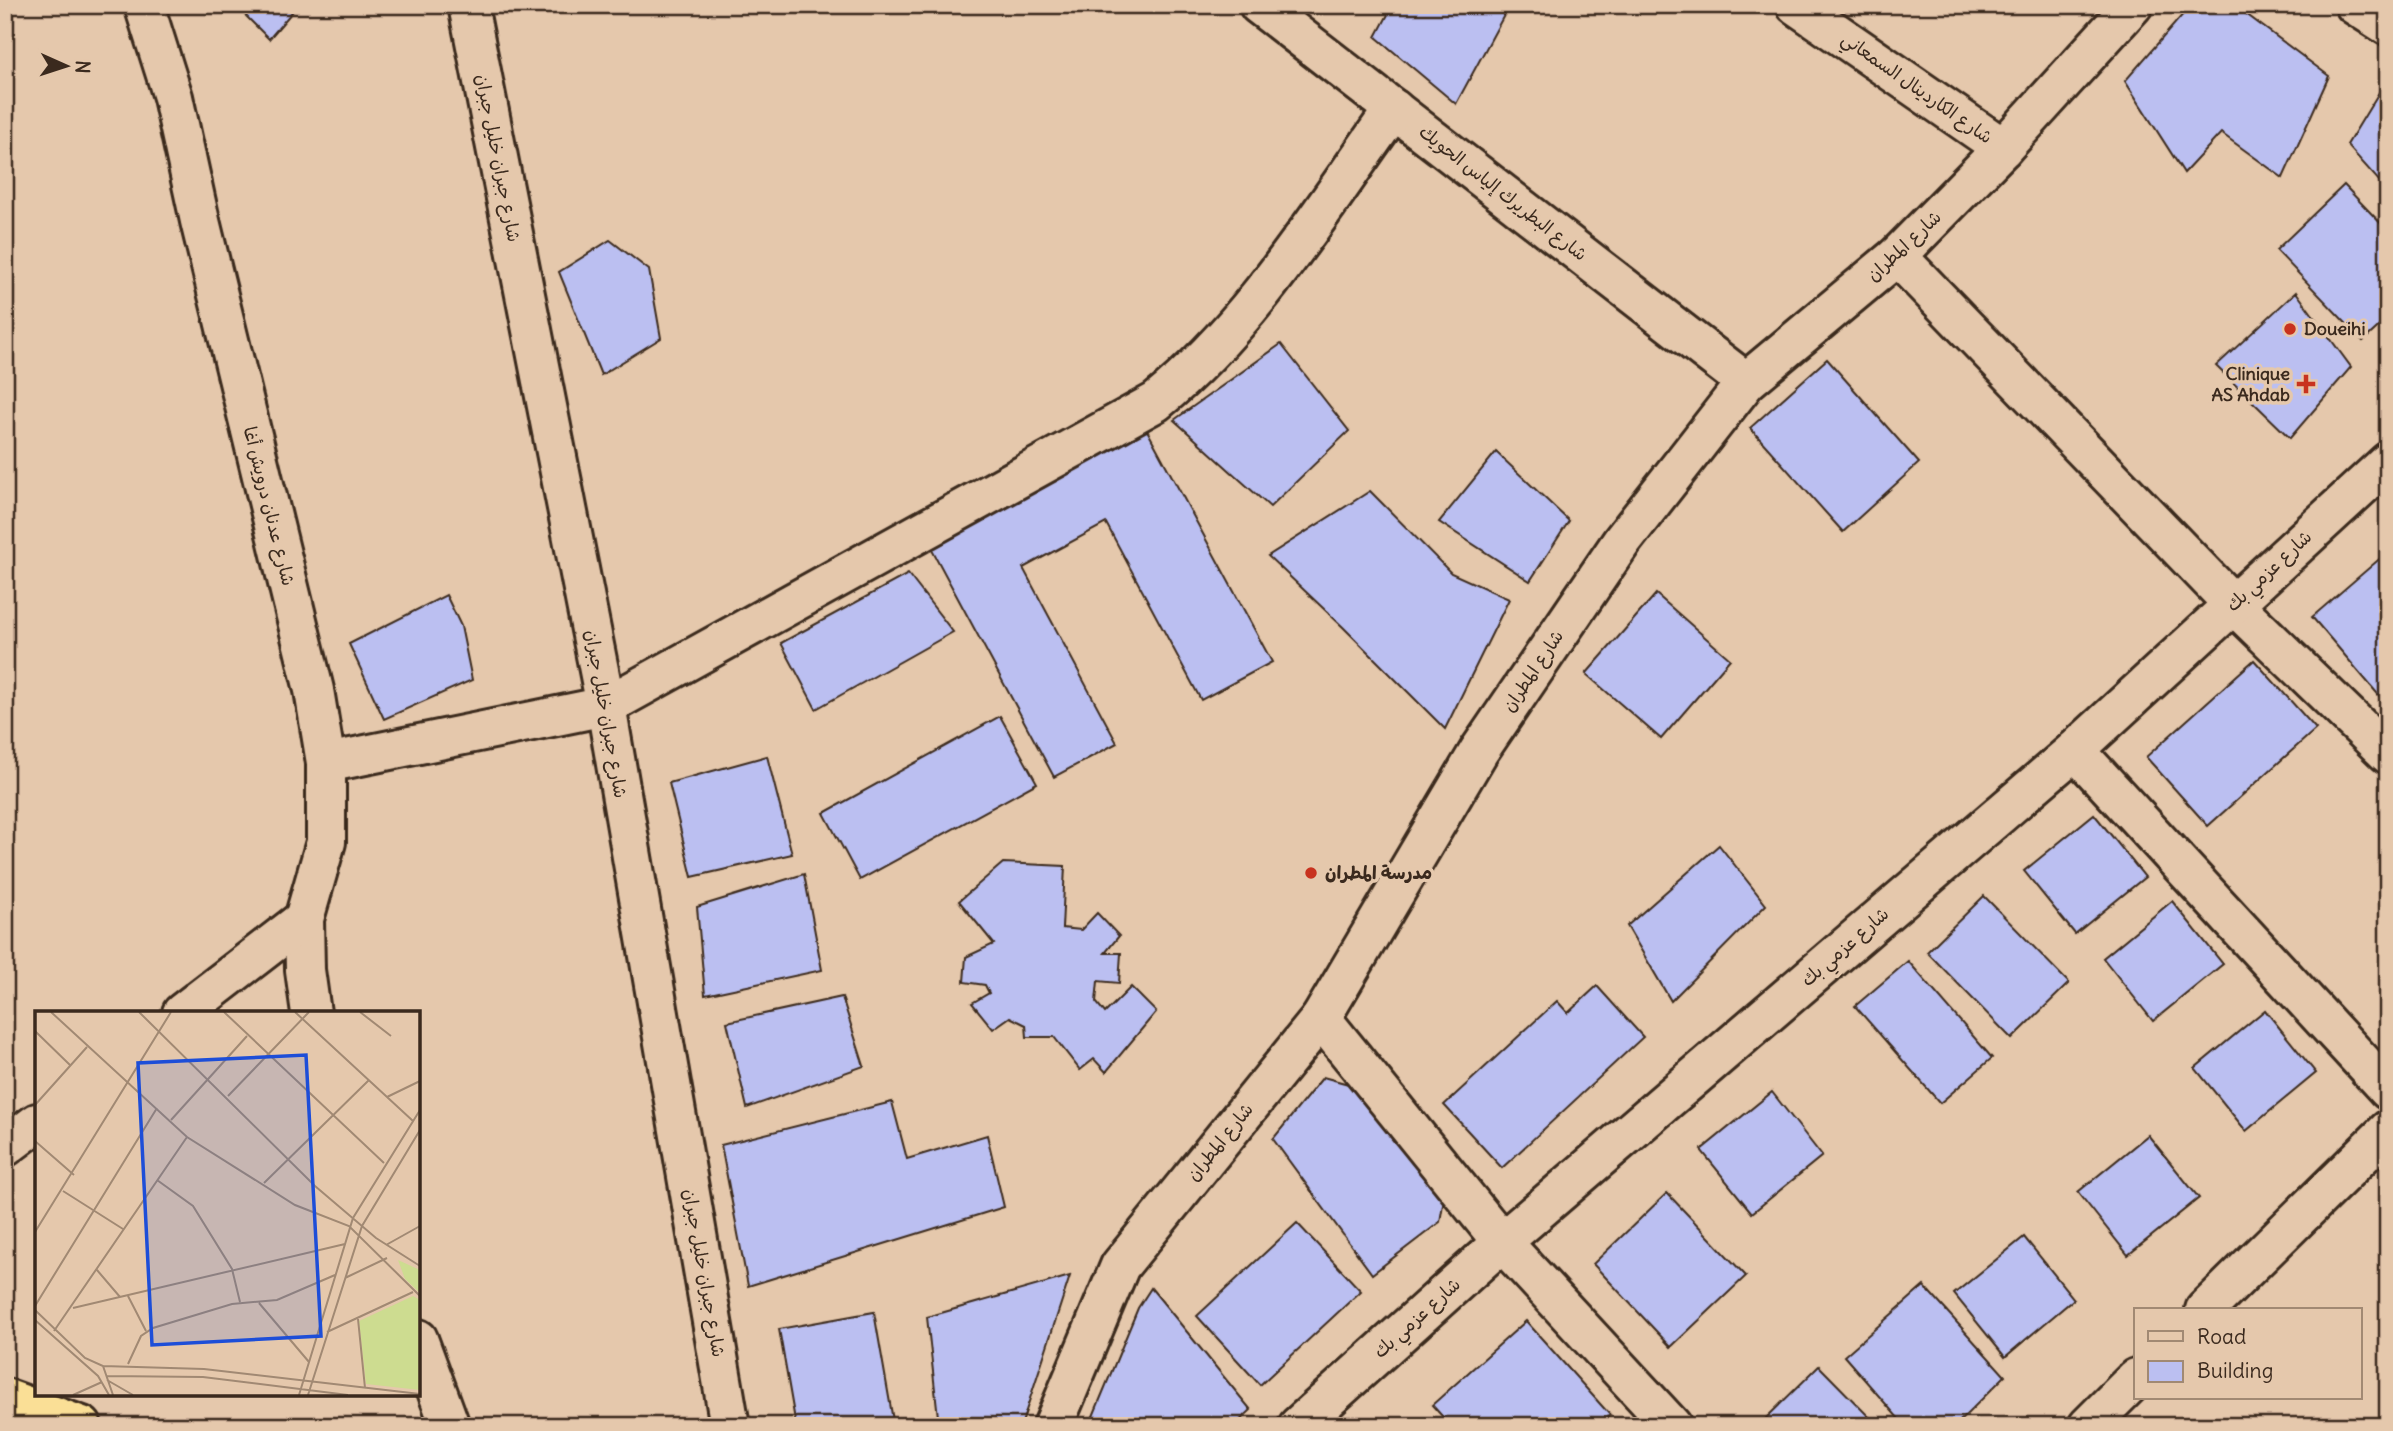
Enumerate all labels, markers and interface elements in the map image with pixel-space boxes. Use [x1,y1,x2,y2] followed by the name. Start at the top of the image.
[1834,27,1997,152] street label: شارع الكاردينال السمعاني
[32,32,102,102] north arrow
[71,60,95,74] text: N
[470,72,526,244] street label: شارع جبران خليل جبران
[1414,120,1592,266] street label: شارع البطريرك إلياس الحويك
[1862,205,1946,287] street label: شارع المطران
[2304,317,2365,340] place label: Doueihi
[2282,321,2298,337] marker: Doueihi
[2211,362,2290,406] place label: Clinique AS Ahdab
[2296,374,2316,394] marker: Clinique AS Ahdab
[238,424,300,588] street label: شارع عدنان درويش أغا
[2221,525,2320,620] street label: شارع عزمي بك
[1497,625,1569,717] street label: شارع المطران
[579,628,633,800] street label: شارع جبران خليل جبران
[1325,861,1432,884] place label: مدرسة المطران
[1303,865,1319,881] marker: مدرسة المطران
[1796,902,1897,995] street label: شارع عزمي بك
[35,1011,420,1396] inset map
[1181,1098,1259,1186] street label: شارع المطران
[677,1187,731,1359] street label: شارع جبران خليل جبران
[1368,1273,1468,1366] street label: شارع عزمي بك
[2134,1308,2362,1400] legend
[2197,1323,2246,1350] text: Road
[2197,1357,2273,1384] text: Building

